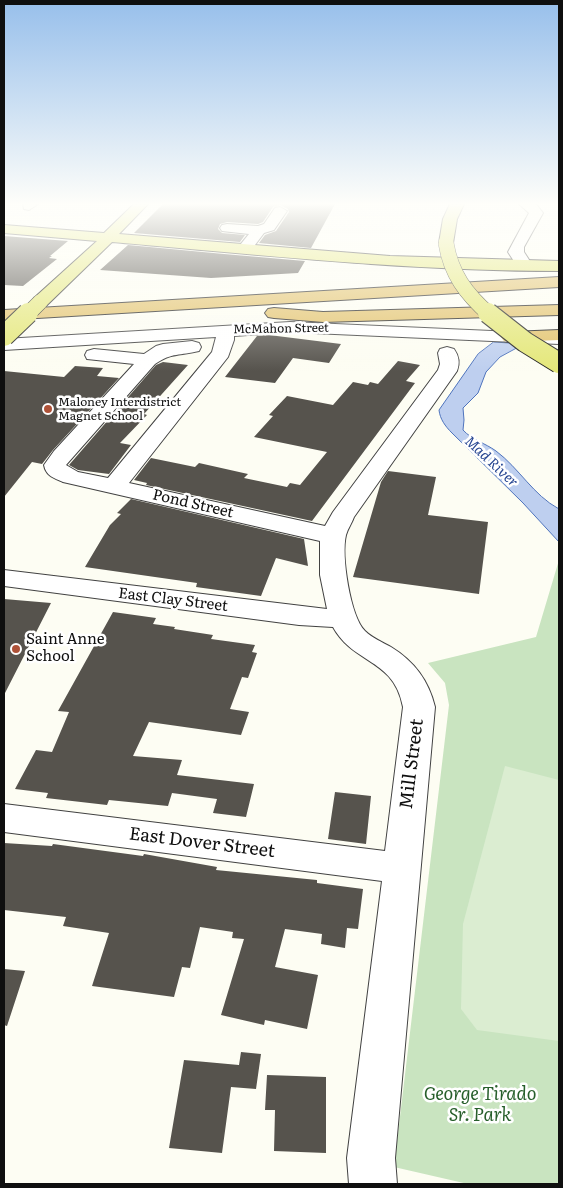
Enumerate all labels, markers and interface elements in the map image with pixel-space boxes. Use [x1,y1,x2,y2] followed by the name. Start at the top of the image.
[233,321,329,337] street label: McMahon Street
[58,395,181,423] place label: Maloney Interdistrict Magnet School
[42,403,54,415] marker: Maloney Interdistrict Magnet School
[461,433,521,491] water label: Mad River
[151,486,235,522] street label: Pond Street
[117,584,229,616] street label: East Clay Street
[26,631,105,666] place label: Saint Anne School
[10,643,22,655] marker: Saint Anne School
[396,718,428,810] street label: Mill Street
[128,823,276,863] street label: East Dover Street
[424,1084,536,1126] park label: George Tirado Sr. Park

